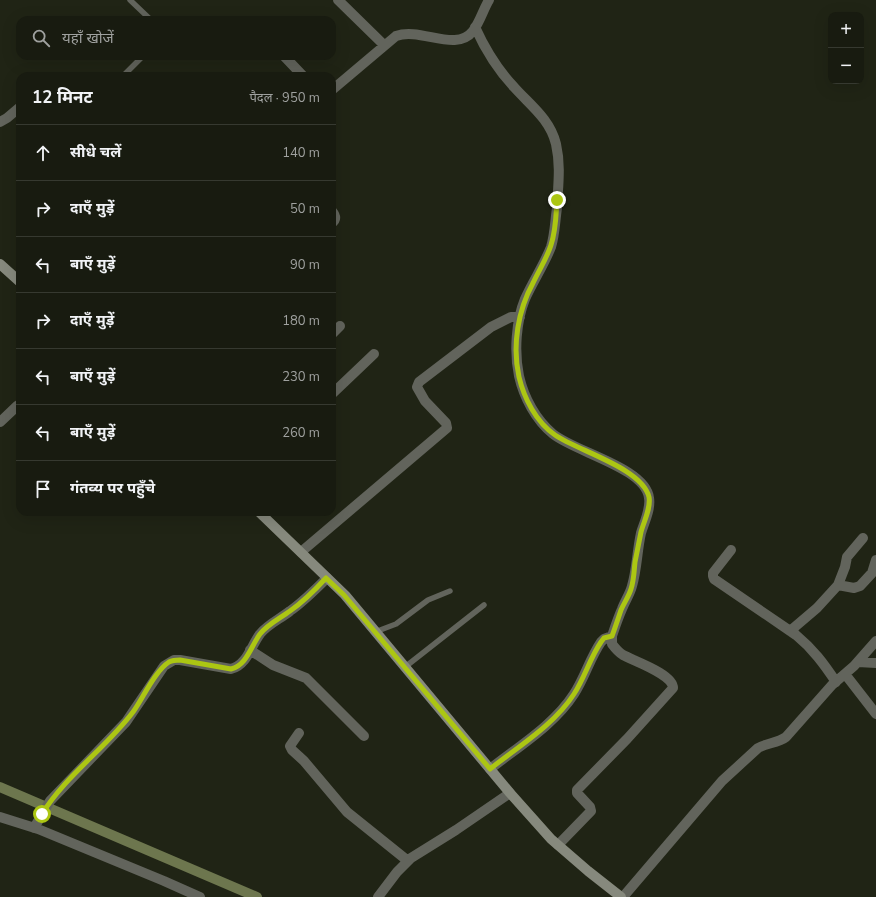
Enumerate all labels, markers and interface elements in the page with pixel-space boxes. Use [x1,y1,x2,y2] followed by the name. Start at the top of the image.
[828,12,864,84] map controls
[828,12,864,48] button: +
[16,16,336,60] search box
[30,27,52,49] icon: search
[62,28,114,48] text: यहाँ खोजें
[828,48,864,84] button: −
[32,86,93,109] text: 12 मिनट
[249,89,320,107] text: पैदल · 950 m
[32,142,54,164] icon: ahead
[70,142,121,162] text: सीधे चलें
[282,144,320,162] text: 140 m
[548,191,566,209] route end
[32,198,54,220] icon: right
[70,198,114,218] text: दाएँ मुड़ें
[290,200,320,218] text: 50 m
[32,254,54,276] icon: left
[70,254,115,274] text: बाएँ मुड़ें
[290,256,320,274] text: 90 m
[32,310,54,332] icon: right
[70,310,114,330] text: दाएँ मुड़ें
[282,312,320,330] text: 180 m
[32,366,54,388] icon: left
[70,366,115,386] text: बाएँ मुड़ें
[282,368,320,386] text: 230 m
[32,422,54,444] icon: left
[70,422,115,442] text: बाएँ मुड़ें
[282,424,320,442] text: 260 m
[32,478,54,500] icon: arrive
[70,478,155,498] text: गंतव्य पर पहुँचे
[33,805,51,823] route start

